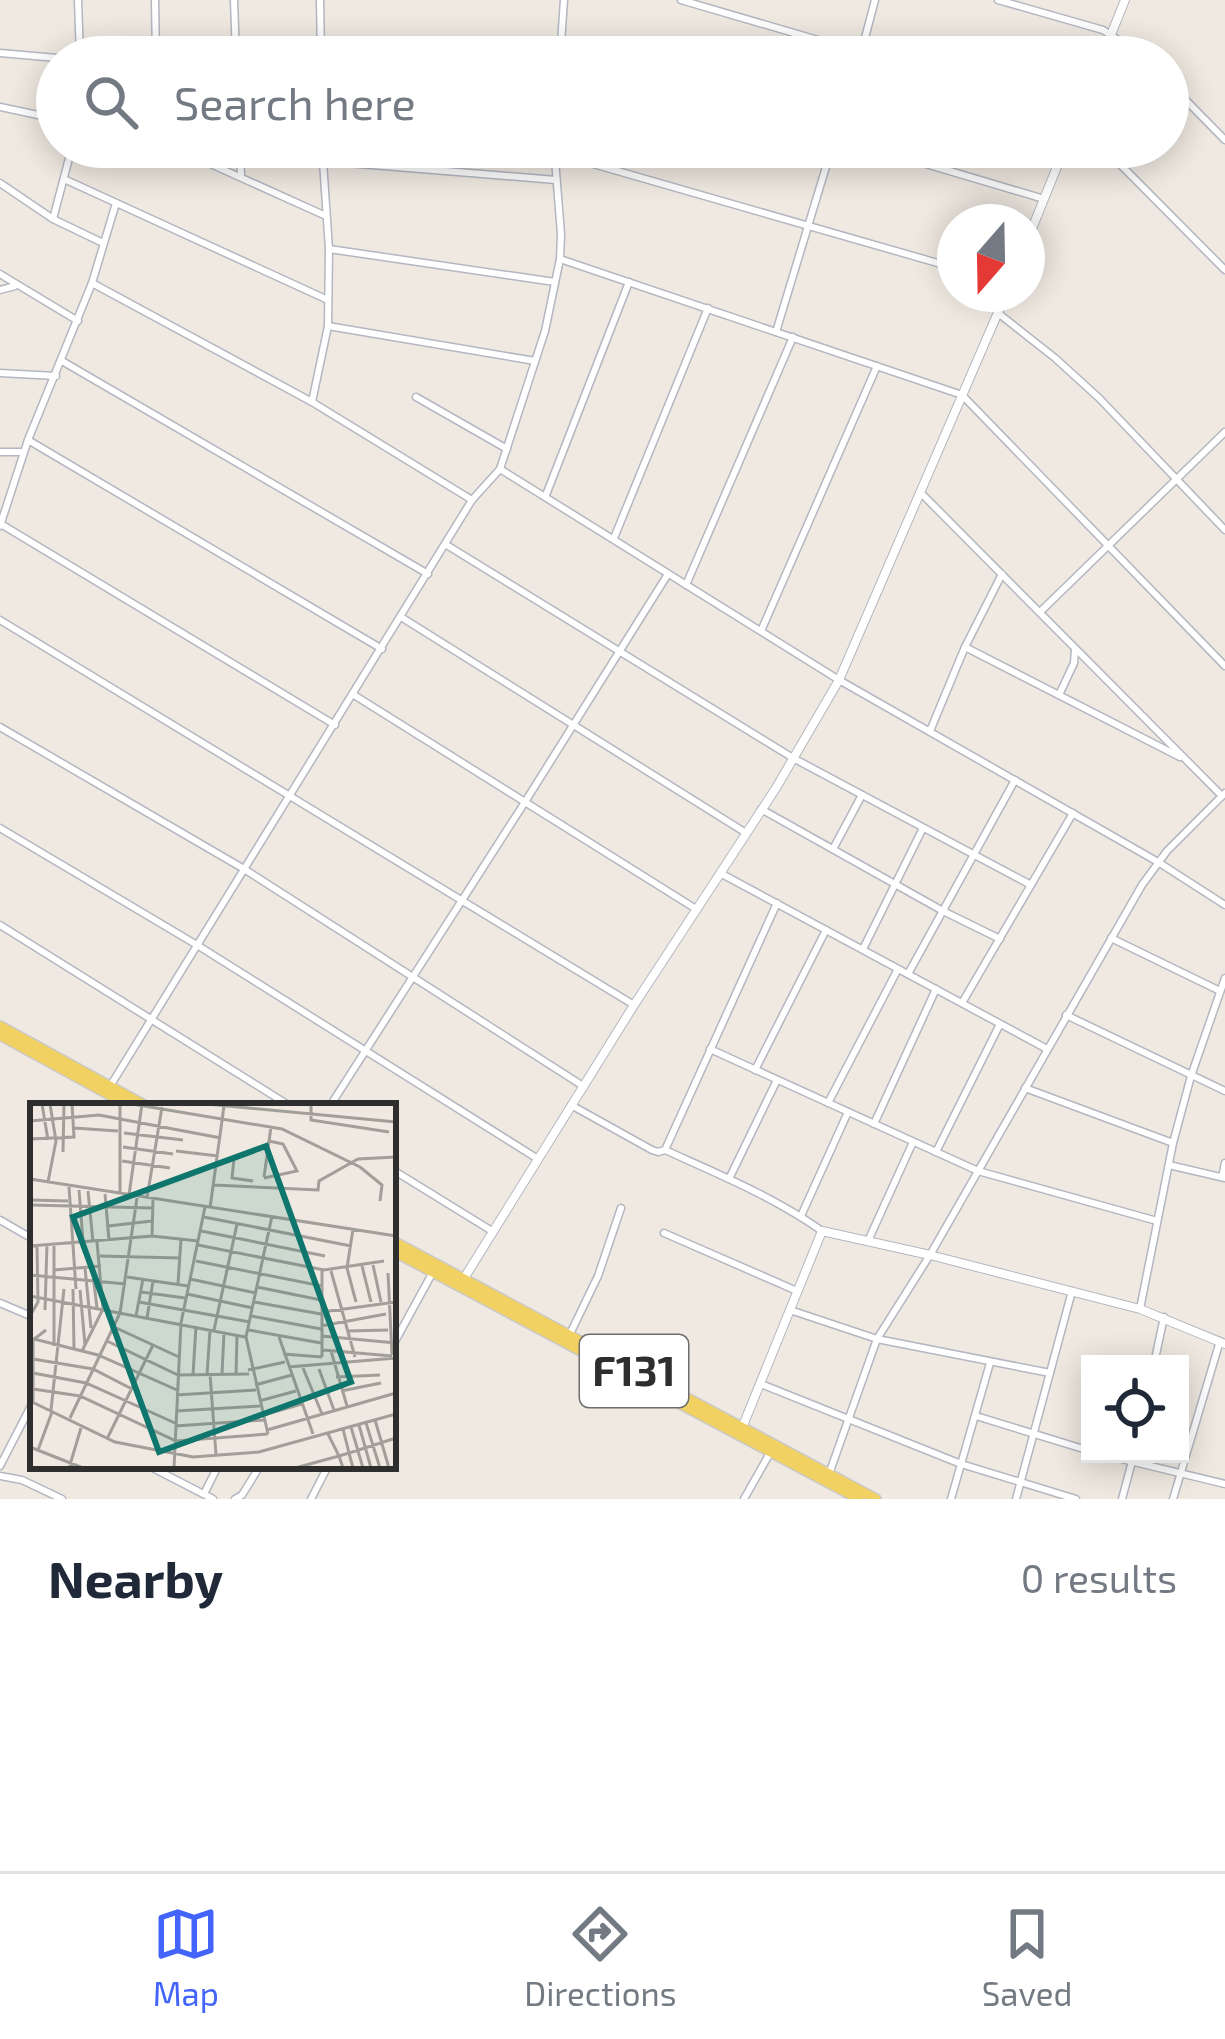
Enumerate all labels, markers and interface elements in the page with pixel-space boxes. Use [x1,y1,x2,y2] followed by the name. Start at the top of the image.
[36,36,1189,168] search box
[78,69,144,135] icon: search
[174,75,416,129] text: Search here
[937,204,1045,312] north arrow
[30,1103,396,1469] inset map
[580,1335,688,1407] road number: F131
[1081,1355,1189,1463] map controls
[1081,1355,1189,1463] button: locate
[48,1547,223,1608] text: Nearby
[1021,1554,1177,1601] text: 0 results
[153,1901,219,2013] tab: Map
[524,1901,676,2013] tab: Directions
[982,1901,1072,2013] tab: Saved

